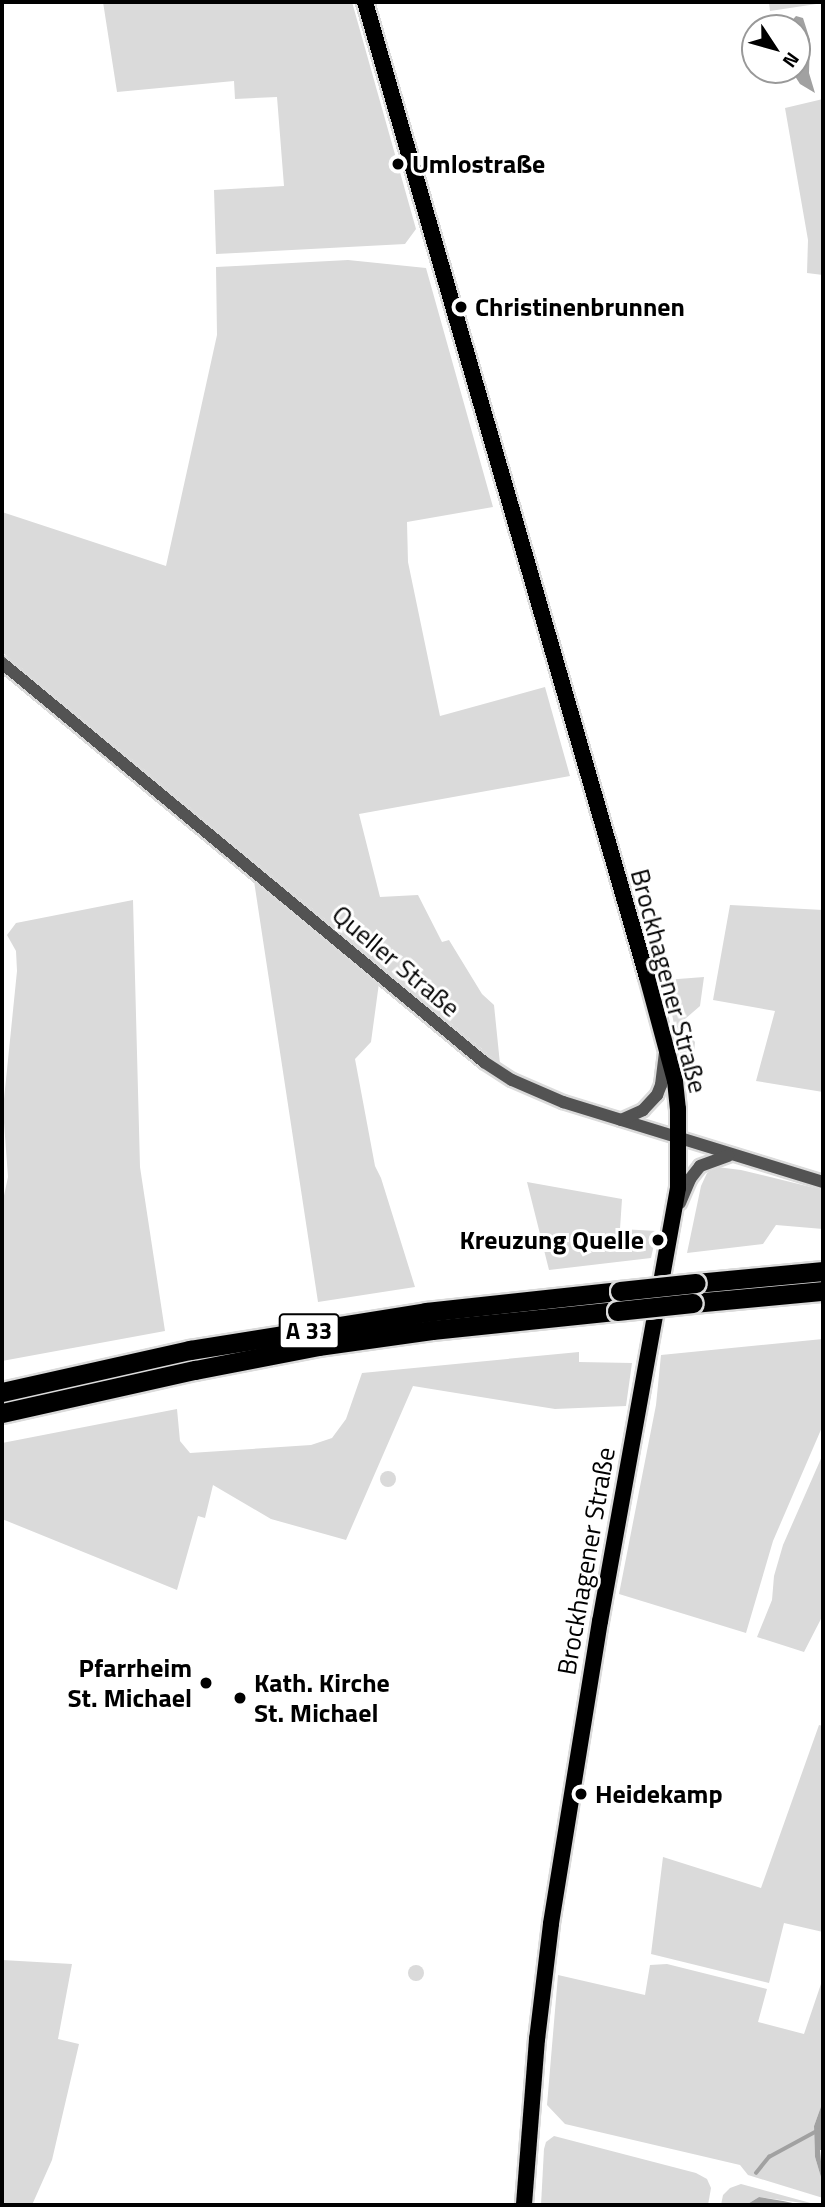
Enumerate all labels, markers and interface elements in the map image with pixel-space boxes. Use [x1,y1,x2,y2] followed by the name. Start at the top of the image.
[741,14,811,84] north arrow
[776,47,807,74] text: N
[412,148,545,180] place label: Umlostraße
[390,156,406,172] marker: Umlostraße
[475,291,685,323] place label: Christinenbrunnen
[453,299,469,315] marker: Christinenbrunnen
[624,866,714,1096] street label: Brockhagener Straße
[326,899,466,1023] street label: Queller Straße
[459,1224,644,1256] place label: Kreuzung Quelle
[650,1232,666,1248] marker: Kreuzung Quelle
[278,1310,340,1352] road number: A 33
[551,1445,621,1677] street label: Brockhagener Straße
[68,1652,192,1714] place label: Pfarrheim St. Michael
[254,1667,390,1728] place label: Kath. Kirche St. Michael
[198,1675,214,1691] marker: Pfarrheim St. Michael
[232,1690,248,1706] marker: Kath. Kirche St. Michael
[595,1778,723,1810] place label: Heidekamp
[573,1786,589,1802] marker: Heidekamp

